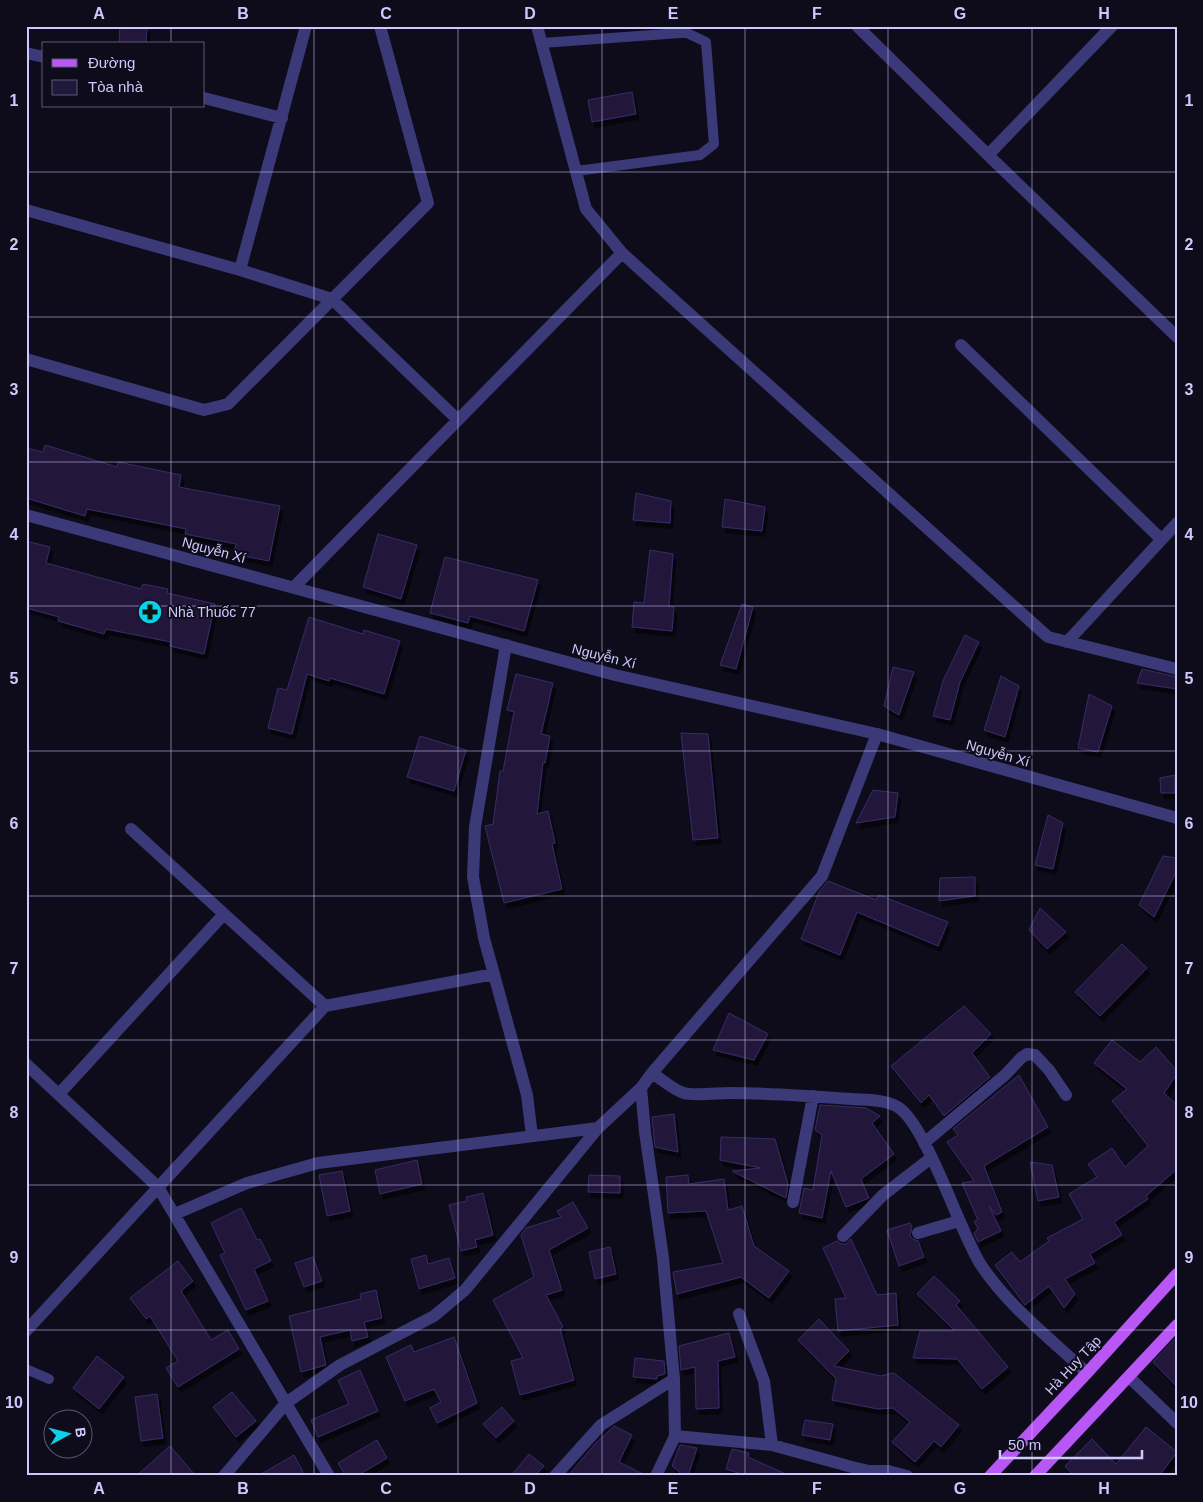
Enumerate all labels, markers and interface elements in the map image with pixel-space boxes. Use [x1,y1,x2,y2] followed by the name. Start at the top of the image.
[93,5,105,22] text: A
[237,5,249,22] text: B
[380,5,392,22] text: C
[524,5,536,22] text: D
[668,5,679,22] text: E
[812,5,822,22] text: F
[954,5,966,22] text: G
[1098,5,1110,22] text: H
[42,42,205,108] legend
[88,54,135,71] text: Đường
[88,78,144,95] text: Tòa nhà
[10,92,19,109] text: 1
[1185,92,1194,109] text: 1
[10,236,19,253] text: 2
[1185,236,1194,253] text: 2
[10,381,19,398] text: 3
[1185,381,1194,398] text: 3
[10,526,19,543] text: 4
[1185,526,1194,543] text: 4
[180,534,248,566] street label: Nguyễn Xí
[137,599,163,625] pharmacy icon: Nhà Thuốc 77
[168,604,256,620] place label: Nhà Thuốc 77
[570,640,638,672] street label: Nguyễn Xí
[10,670,19,687] text: 5
[1185,670,1194,687] text: 5
[964,736,1032,770] street label: Nguyễn Xí
[10,815,19,832] text: 6
[1185,815,1194,832] text: 6
[10,960,19,977] text: 7
[1185,960,1194,977] text: 7
[10,1104,19,1121] text: 8
[1185,1104,1194,1121] text: 8
[10,1249,19,1266] text: 9
[1185,1249,1194,1266] text: 9
[1042,1332,1104,1398] street label: Hà Huy Tập
[5,1394,23,1411] text: 10
[1180,1394,1198,1411] text: 10
[42,1410,92,1460] north arrow
[72,1426,89,1438] text: B
[1000,1427,1143,1459] scale bar
[1008,1436,1041,1453] text: 50 m
[93,1480,105,1497] text: A
[237,1480,249,1497] text: B
[380,1480,392,1497] text: C
[524,1480,536,1497] text: D
[668,1480,679,1497] text: E
[812,1480,822,1497] text: F
[954,1480,966,1497] text: G
[1098,1480,1110,1497] text: H

